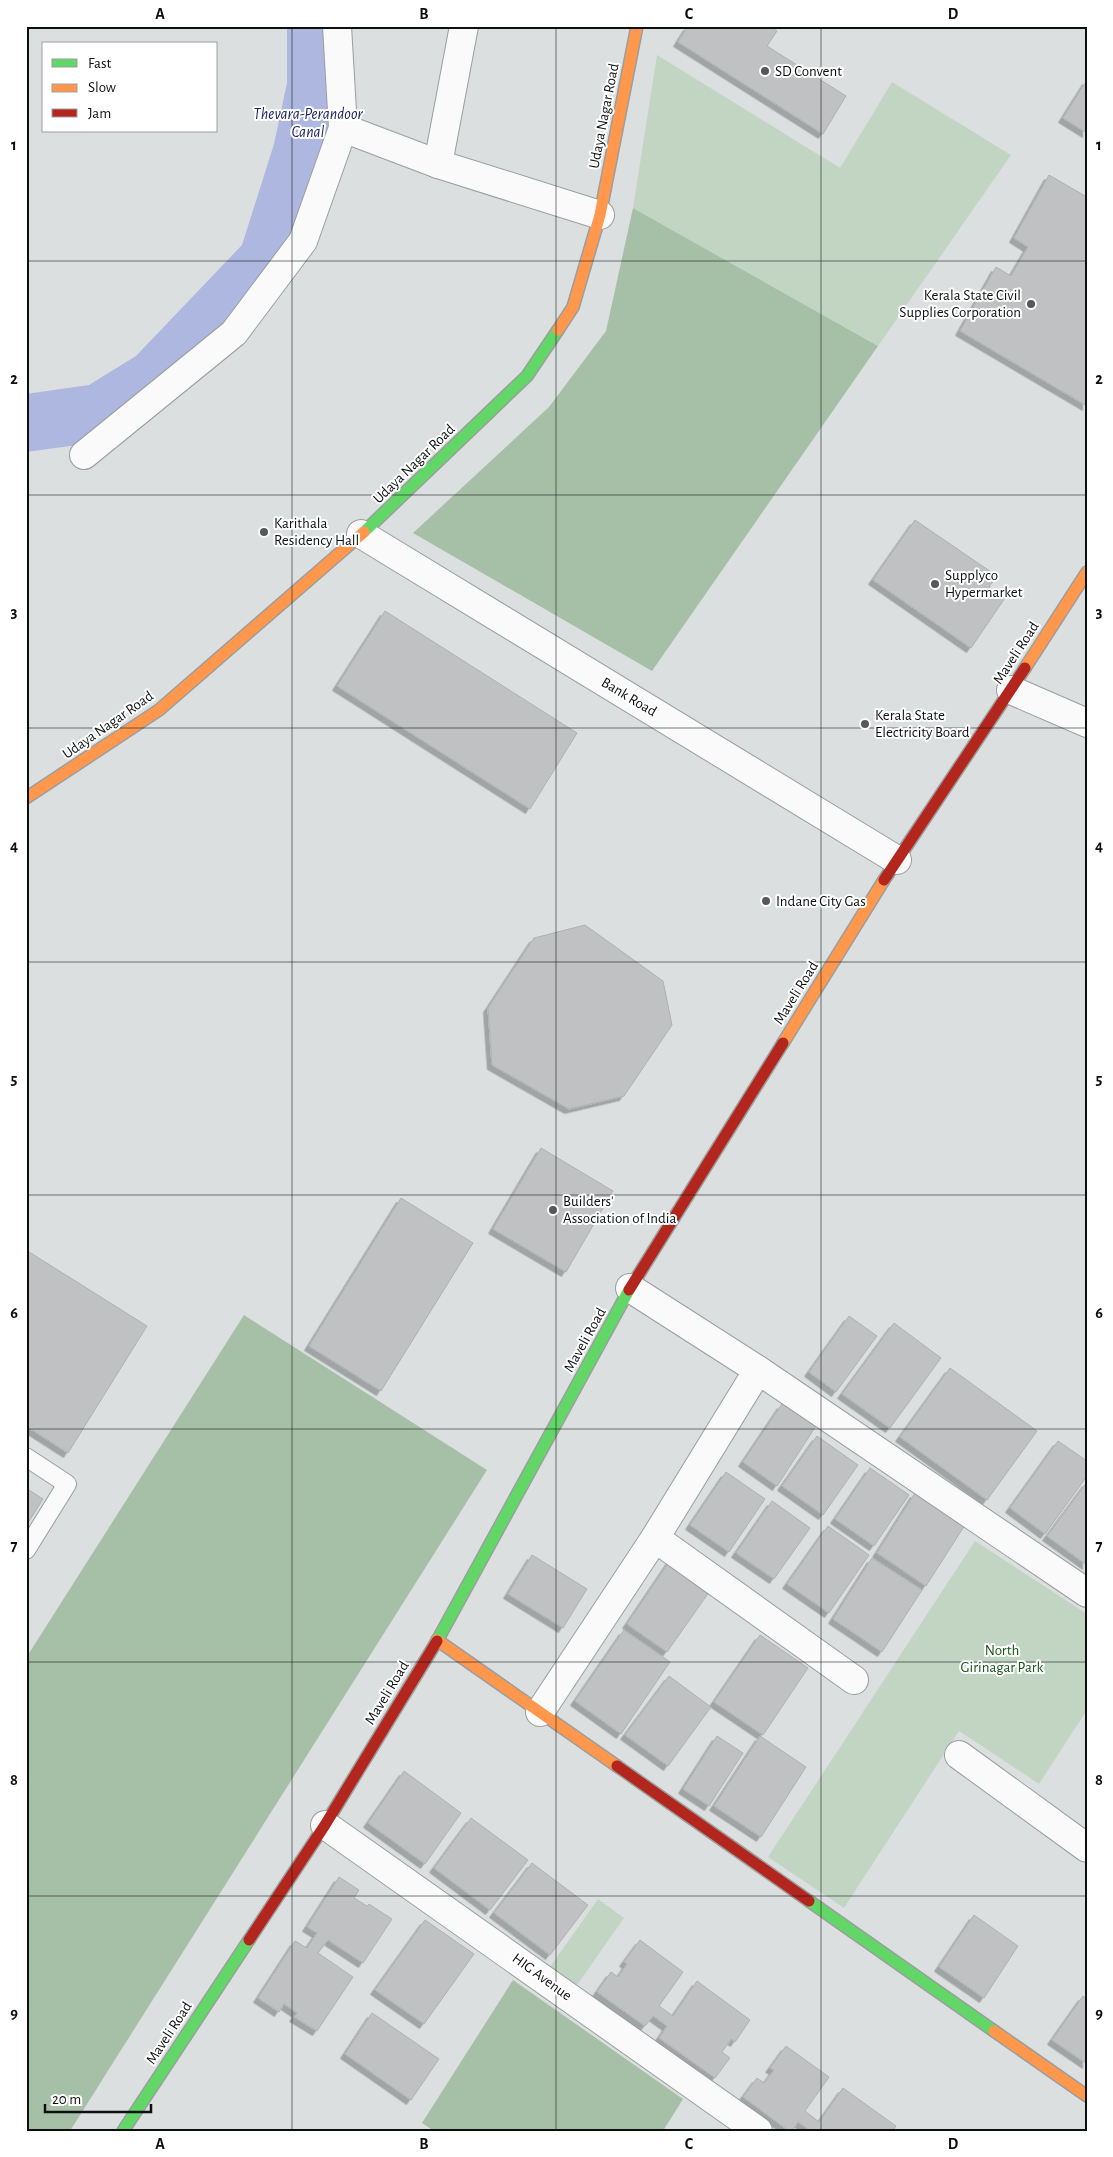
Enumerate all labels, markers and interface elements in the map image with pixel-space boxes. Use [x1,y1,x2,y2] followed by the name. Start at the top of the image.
[155,6,165,22] text: A
[419,6,429,22] text: B
[685,6,694,22] text: C
[948,6,959,22] text: D
[42,42,218,132] legend
[88,56,112,71] text: Fast
[586,62,622,170] street label: Udaya Nagar Road
[775,64,842,79] place label: SD Convent
[759,65,771,77] marker: SD Convent
[88,80,116,95] text: Slow
[88,106,111,121] text: Jam
[253,106,363,140] water label: Thevara-Perandoor Canal
[11,137,17,153] text: 1
[1096,137,1102,153] text: 1
[899,288,1021,320] place label: Kerala State Civil Supplies Corporation
[1025,298,1037,310] marker: Kerala State Civil Supplies Corporation
[10,371,18,387] text: 2
[1095,371,1103,387] text: 2
[370,421,458,507] street label: Udaya Nagar Road
[274,516,359,548] place label: Karithala Residency Hall
[258,526,270,538] marker: Karithala Residency Hall
[945,568,1023,600] place label: Supplyco Hypermarket
[929,578,941,590] marker: Supplyco Hypermarket
[11,604,18,620] text: 3
[1096,604,1103,620] text: 3
[990,619,1042,687] street label: Maveli Road
[599,675,660,719] street label: Bank Road
[60,688,156,762] street label: Udaya Nagar Road
[875,708,970,740] place label: Kerala State Electricity Board
[859,718,871,730] marker: Kerala State Electricity Board
[10,838,18,854] text: 4
[1095,838,1103,854] text: 4
[776,894,866,909] place label: Indane City Gas
[760,895,772,907] marker: Indane City Gas
[771,959,821,1027] street label: Maveli Road
[11,1071,18,1087] text: 5
[1096,1071,1103,1087] text: 5
[563,1194,676,1226] place label: Builders' Association of India
[547,1204,559,1216] marker: Builders' Association of India
[10,1305,18,1321] text: 6
[561,1305,609,1375] street label: Maveli Road
[1095,1305,1103,1321] text: 6
[11,1538,18,1554] text: 7
[1096,1538,1103,1554] text: 7
[961,1643,1044,1675] park label: North Girinagar Park
[362,1658,412,1727] street label: Maveli Road
[10,1772,18,1788] text: 8
[1095,1772,1103,1788] text: 8
[510,1951,574,2003] street label: HIG Avenue
[143,1999,195,2067] street label: Maveli Road
[10,2005,18,2021] text: 9
[1095,2005,1103,2021] text: 9
[45,2082,151,2114] scale bar
[52,2092,81,2107] text: 20 m
[155,2136,165,2152] text: A
[419,2136,429,2152] text: B
[685,2136,694,2152] text: C
[948,2136,959,2152] text: D

